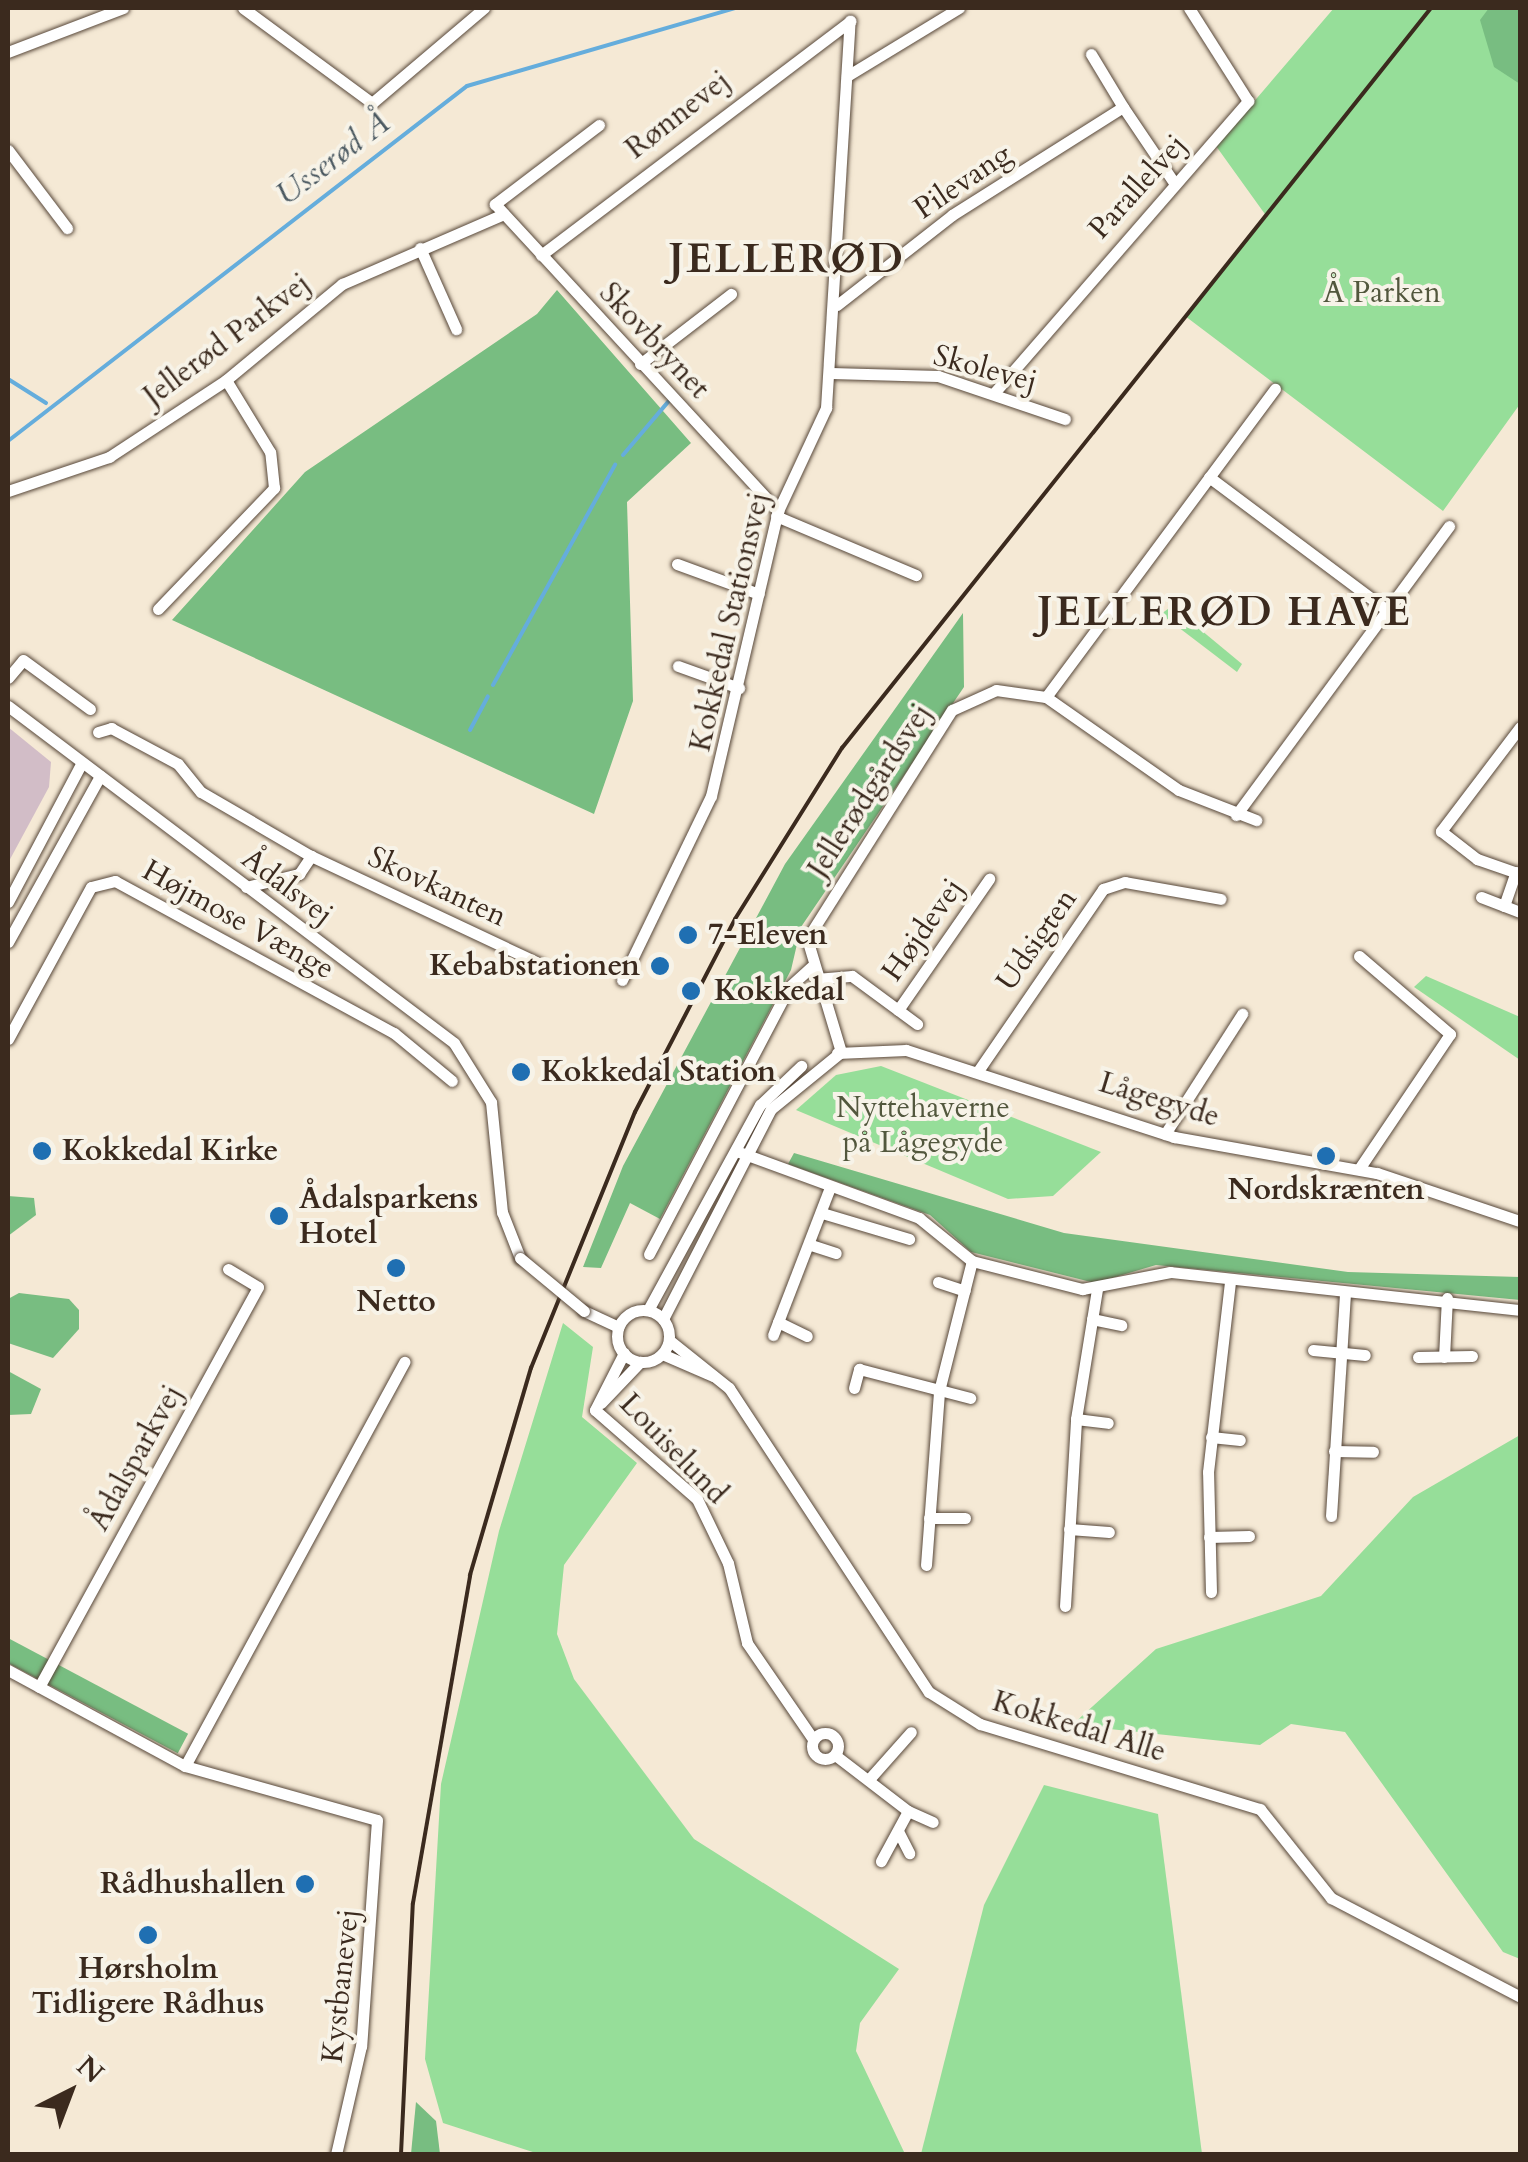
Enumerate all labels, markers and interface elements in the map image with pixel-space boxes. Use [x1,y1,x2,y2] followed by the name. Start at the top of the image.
[619,63,737,167] street label: Rønnevej
[268,104,398,214] water label: Usserød Å
[1082,127,1194,247] street label: Parallelvej
[908,136,1018,228] street label: Pilevang
[669,236,905,284] district label: JELLERØD
[137,266,317,414] street label: Jellerød Parkvej
[1323,275,1441,311] park label: Å Parken
[591,276,717,406] street label: Skovbrynet
[929,338,1041,400] street label: Skolevej
[683,489,777,755] street label: Kokkedal Stationsvej
[1038,589,1412,637] district label: JELLERØD HAVE
[800,697,940,885] street label: Jellerødgårdsvej
[362,839,512,935] street label: Skovkanten
[234,841,340,933] street label: Ådalsvej
[136,853,340,987] street label: Højmose Vænge
[875,872,971,988] street label: Højdevej
[989,882,1085,998] street label: Udsigten
[708,917,827,953] place label: 7-Eleven
[677,924,699,946] marker: 7-Eleven
[429,948,640,984] place label: Kebabstationen
[649,955,671,977] marker: Kebabstationen
[714,973,844,1009] place label: Kokkedal
[678,978,704,1004] marker: Kokkedal
[541,1054,776,1090] place label: Kokkedal Station
[510,1061,532,1083] marker: Kokkedal Station
[1095,1065,1223,1135] street label: Lågegyde
[836,1090,1010,1160] park label: Nyttehaverne på Lågegyde
[62,1133,278,1169] place label: Kokkedal Kirke
[31,1140,53,1162] marker: Kokkedal Kirke
[1315,1145,1337,1167] marker: Nordskrænten
[1227,1172,1425,1208] place label: Nordskrænten
[299,1181,478,1252] place label: Ådalsparkens Hotel
[268,1205,290,1227] marker: Ådalsparkens Hotel
[385,1257,407,1279] marker: Netto
[356,1284,436,1320] place label: Netto
[81,1379,191,1537] street label: Ådalsparkvej
[611,1386,735,1512] street label: Louiselund
[988,1684,1170,1770] street label: Kokkedal Alle
[100,1866,285,1902] place label: Rådhushallen
[294,1873,316,1895] marker: Rådhushallen
[315,1907,367,2065] street label: Kystbanevej
[137,1924,159,1946] marker: Hørsholm Tidligere Rådhus
[32,1951,264,2022] place label: Hørsholm Tidligere Rådhus
[20,2042,120,2142] north arrow
[68,2047,112,2092] text: N

